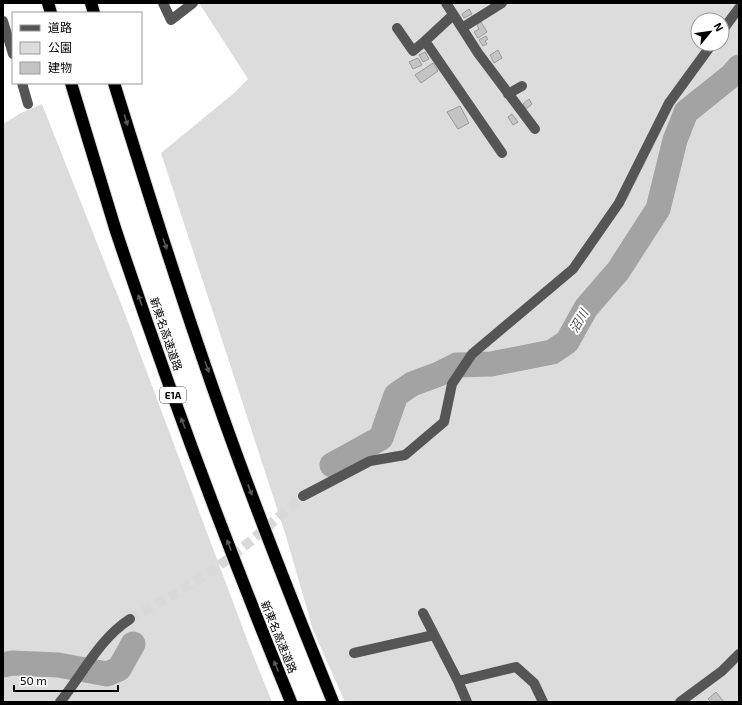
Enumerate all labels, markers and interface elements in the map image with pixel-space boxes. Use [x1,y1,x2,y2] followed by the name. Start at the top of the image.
[12,12,142,84] legend
[690,12,730,52] north arrow
[48,20,72,34] text: 道路
[712,20,727,34] text: N
[48,40,72,54] text: 公園
[48,60,72,74] text: 建物
[123,115,129,127] one-way arrow
[162,239,168,251] one-way arrow
[137,294,143,306] one-way arrow
[148,295,185,372] street label: 新東名高速道路
[566,305,591,334] water label: 沼川
[204,362,210,374] one-way arrow
[160,387,186,403] road number: E1A
[179,417,185,429] one-way arrow
[248,484,254,496] one-way arrow
[225,538,231,550] one-way arrow
[259,599,300,675] street label: 新東名高速道路
[273,660,279,671] one-way arrow
[14,667,118,693] scale bar
[20,673,47,687] text: 50 m

